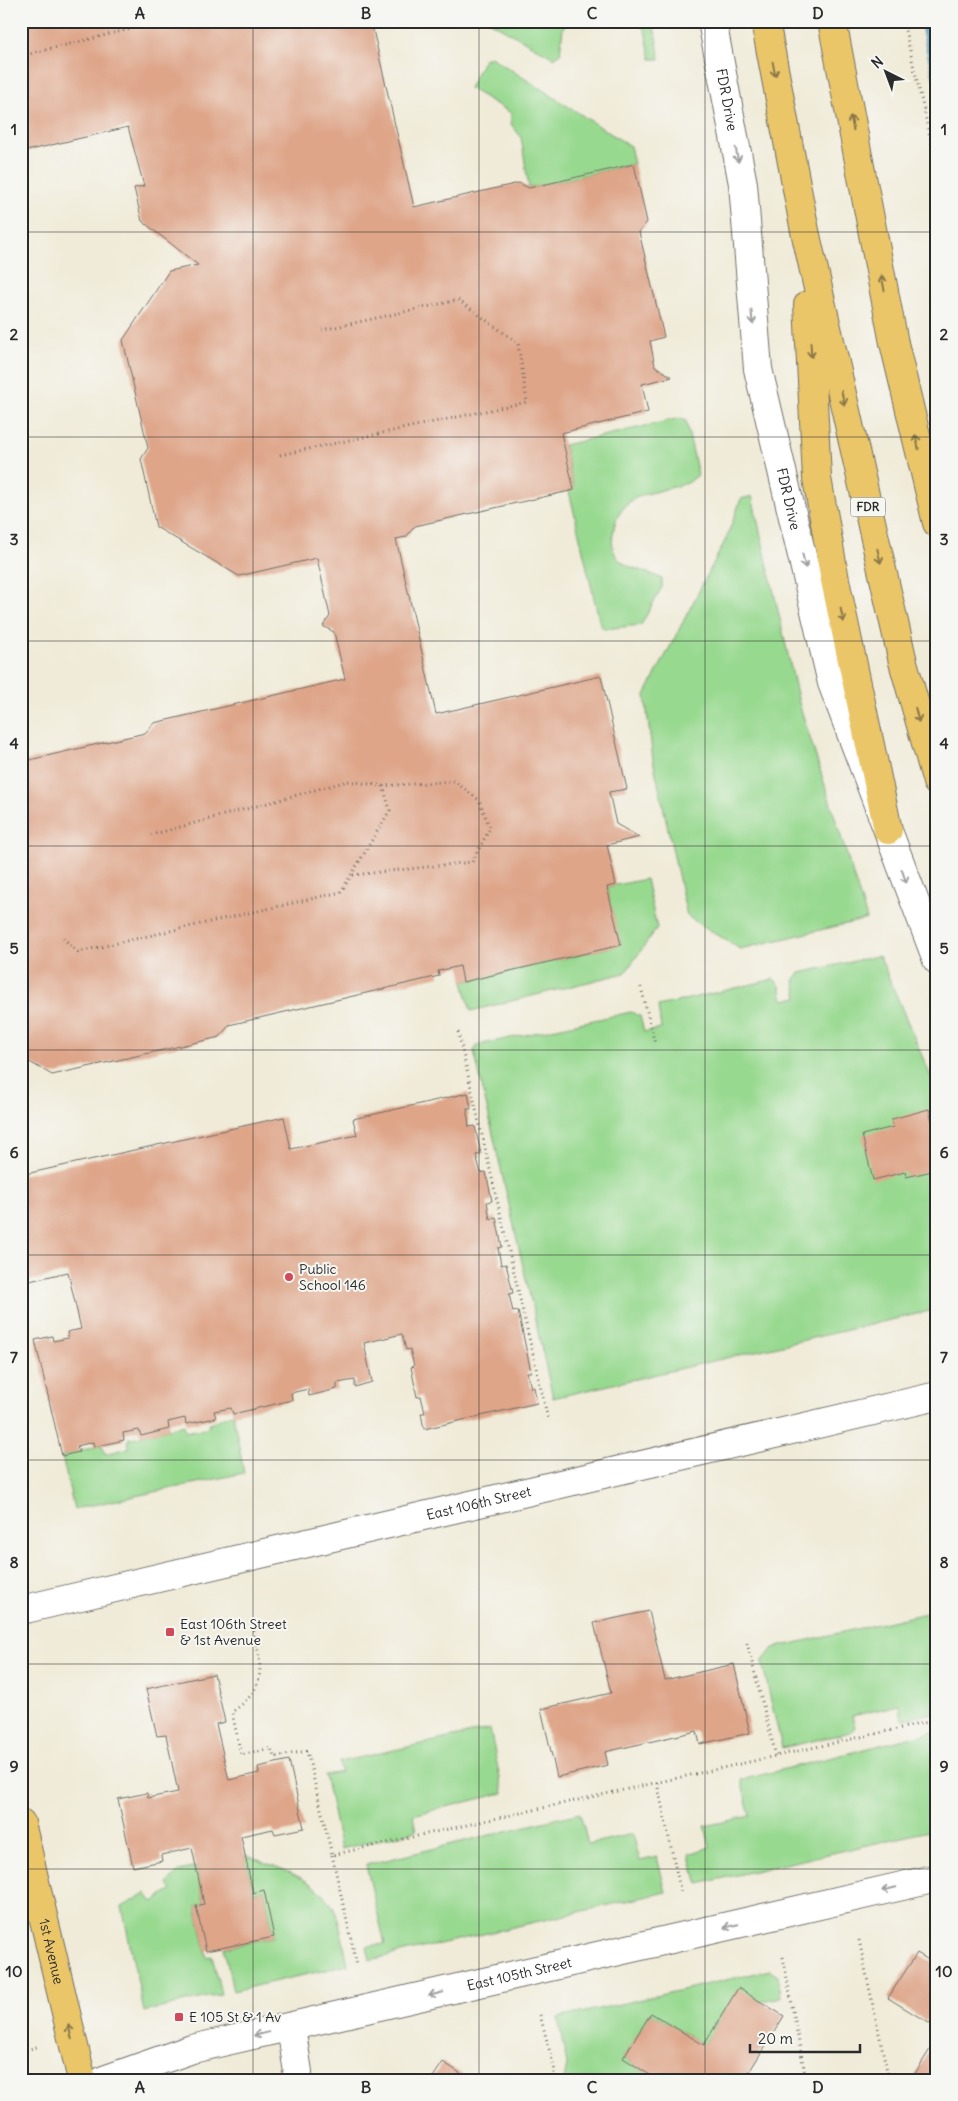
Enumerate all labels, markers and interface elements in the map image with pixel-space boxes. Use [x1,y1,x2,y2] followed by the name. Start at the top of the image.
[135,3,145,23] text: A
[361,3,372,23] text: B
[587,3,598,23] text: C
[812,3,824,23] text: D
[860,48,910,98] north arrow
[868,52,887,72] text: N
[770,61,780,77] one-way arrow
[712,67,742,132] street label: FDR Drive
[846,116,856,132] one-way arrow
[11,119,17,139] text: 1
[941,119,947,139] text: 1
[733,147,743,163] one-way arrow
[877,275,887,291] one-way arrow
[747,308,757,324] one-way arrow
[10,324,19,344] text: 2
[940,324,949,344] text: 2
[806,341,815,357] one-way arrow
[839,390,848,406] one-way arrow
[912,434,921,450] one-way arrow
[773,466,805,532] street label: FDR Drive
[850,498,886,516] road number: FDR
[9,529,19,549] text: 3
[939,529,949,549] text: 3
[875,548,884,564] one-way arrow
[800,553,809,569] one-way arrow
[838,606,847,622] one-way arrow
[912,706,922,722] one-way arrow
[9,733,19,753] text: 4
[939,733,949,753] text: 4
[900,867,909,883] one-way arrow
[9,938,19,958] text: 5
[939,938,949,958] text: 5
[9,1142,19,1162] text: 6
[939,1142,949,1162] text: 6
[299,1260,366,1294] place label: Public School 146
[283,1271,295,1283] marker: Public School 146
[10,1347,18,1367] text: 7
[940,1347,948,1367] text: 7
[425,1482,533,1524] street label: East 106th Street
[9,1552,19,1572] text: 8
[939,1552,949,1572] text: 8
[180,1615,287,1649] place label: East 106th Street & 1st Avenue
[164,1626,176,1638] marker: East 106th Street & 1st Avenue
[9,1756,19,1776] text: 9
[939,1756,949,1776] text: 9
[882,1885,898,1894] one-way arrow
[35,1917,68,1986] street label: 1st Avenue
[724,1922,740,1931] one-way arrow
[465,1953,574,1995] street label: East 105th Street
[6,1961,22,1981] text: 10
[936,1961,952,1981] text: 10
[429,1990,445,1999] one-way arrow
[189,2008,281,2026] place label: E 105 St & 1 Av
[173,2011,185,2023] marker: E 105 St & 1 Av
[750,2021,860,2053] scale bar
[65,2025,74,2041] one-way arrow
[758,2029,793,2048] text: 20 m
[253,2030,269,2039] one-way arrow
[135,2077,145,2097] text: A
[361,2077,372,2097] text: B
[587,2077,598,2097] text: C
[812,2077,824,2097] text: D

